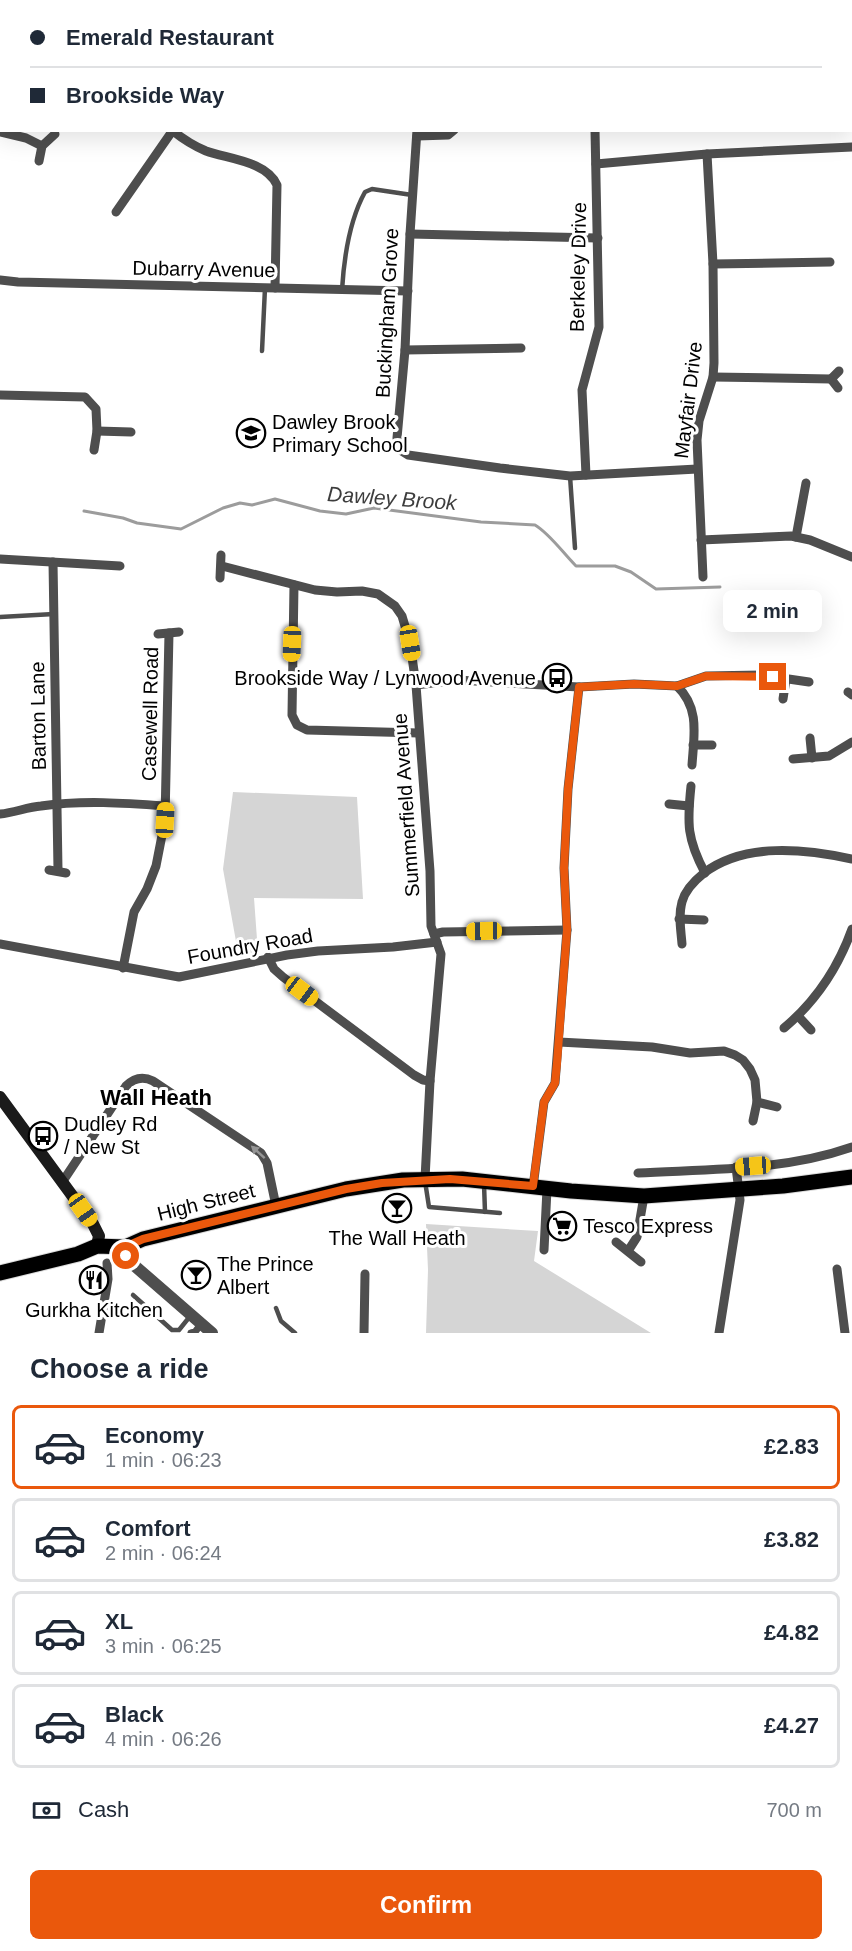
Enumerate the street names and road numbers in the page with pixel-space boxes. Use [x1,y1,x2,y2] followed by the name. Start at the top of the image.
[566,202,590,332] street label: Berkeley Drive
[372,228,402,398] street label: Buckingham Grove
[132,257,276,281] street label: Dubarry Avenue
[670,340,706,460] street label: Mayfair Drive
[138,647,162,781] street label: Casewell Road
[26,661,50,771] street label: Barton Lane
[389,712,423,898] street label: Summerfield Avenue
[186,924,314,968] street label: Foundry Road
[155,1179,258,1225] street label: High Street

